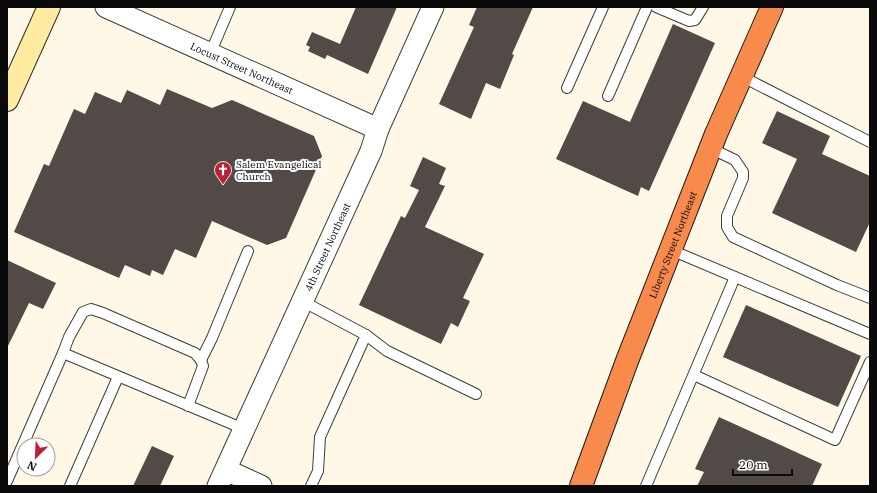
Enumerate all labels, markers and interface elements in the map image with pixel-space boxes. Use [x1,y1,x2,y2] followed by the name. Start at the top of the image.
[189,39,296,97] street label: Locust Street Northeast
[236,158,321,183] place label: Salem Evangelical Church
[213,160,233,185] church icon: Salem Evangelical Church
[646,189,700,300] street label: Liberty Street Northeast
[302,200,353,293] street label: 4th Street Northeast
[16,437,56,477] north arrow
[733,451,792,477] scale bar
[739,457,768,472] text: 20 m
[25,458,39,474] text: N

